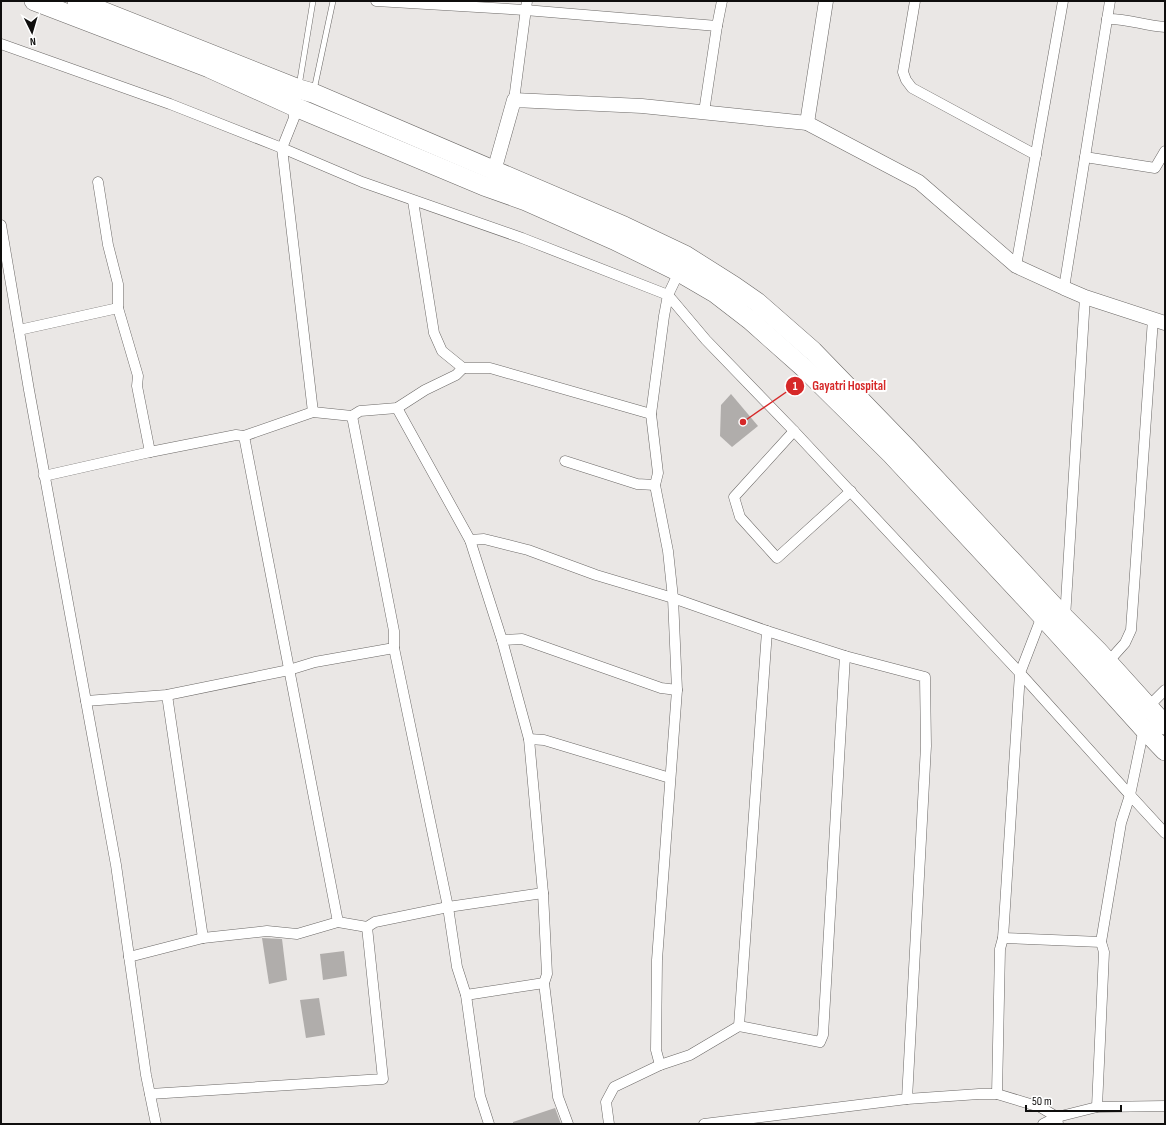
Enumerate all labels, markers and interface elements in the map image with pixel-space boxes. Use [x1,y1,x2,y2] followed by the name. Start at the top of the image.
[12,12,52,52] north arrow
[29,35,36,48] text: N
[785,373,894,398] callout: Gayatri Hospital
[812,378,886,394] text: Gayatri Hospital
[793,379,798,394] text: 1
[1026,1087,1121,1113] scale bar
[1032,1094,1052,1109] text: 50 m

